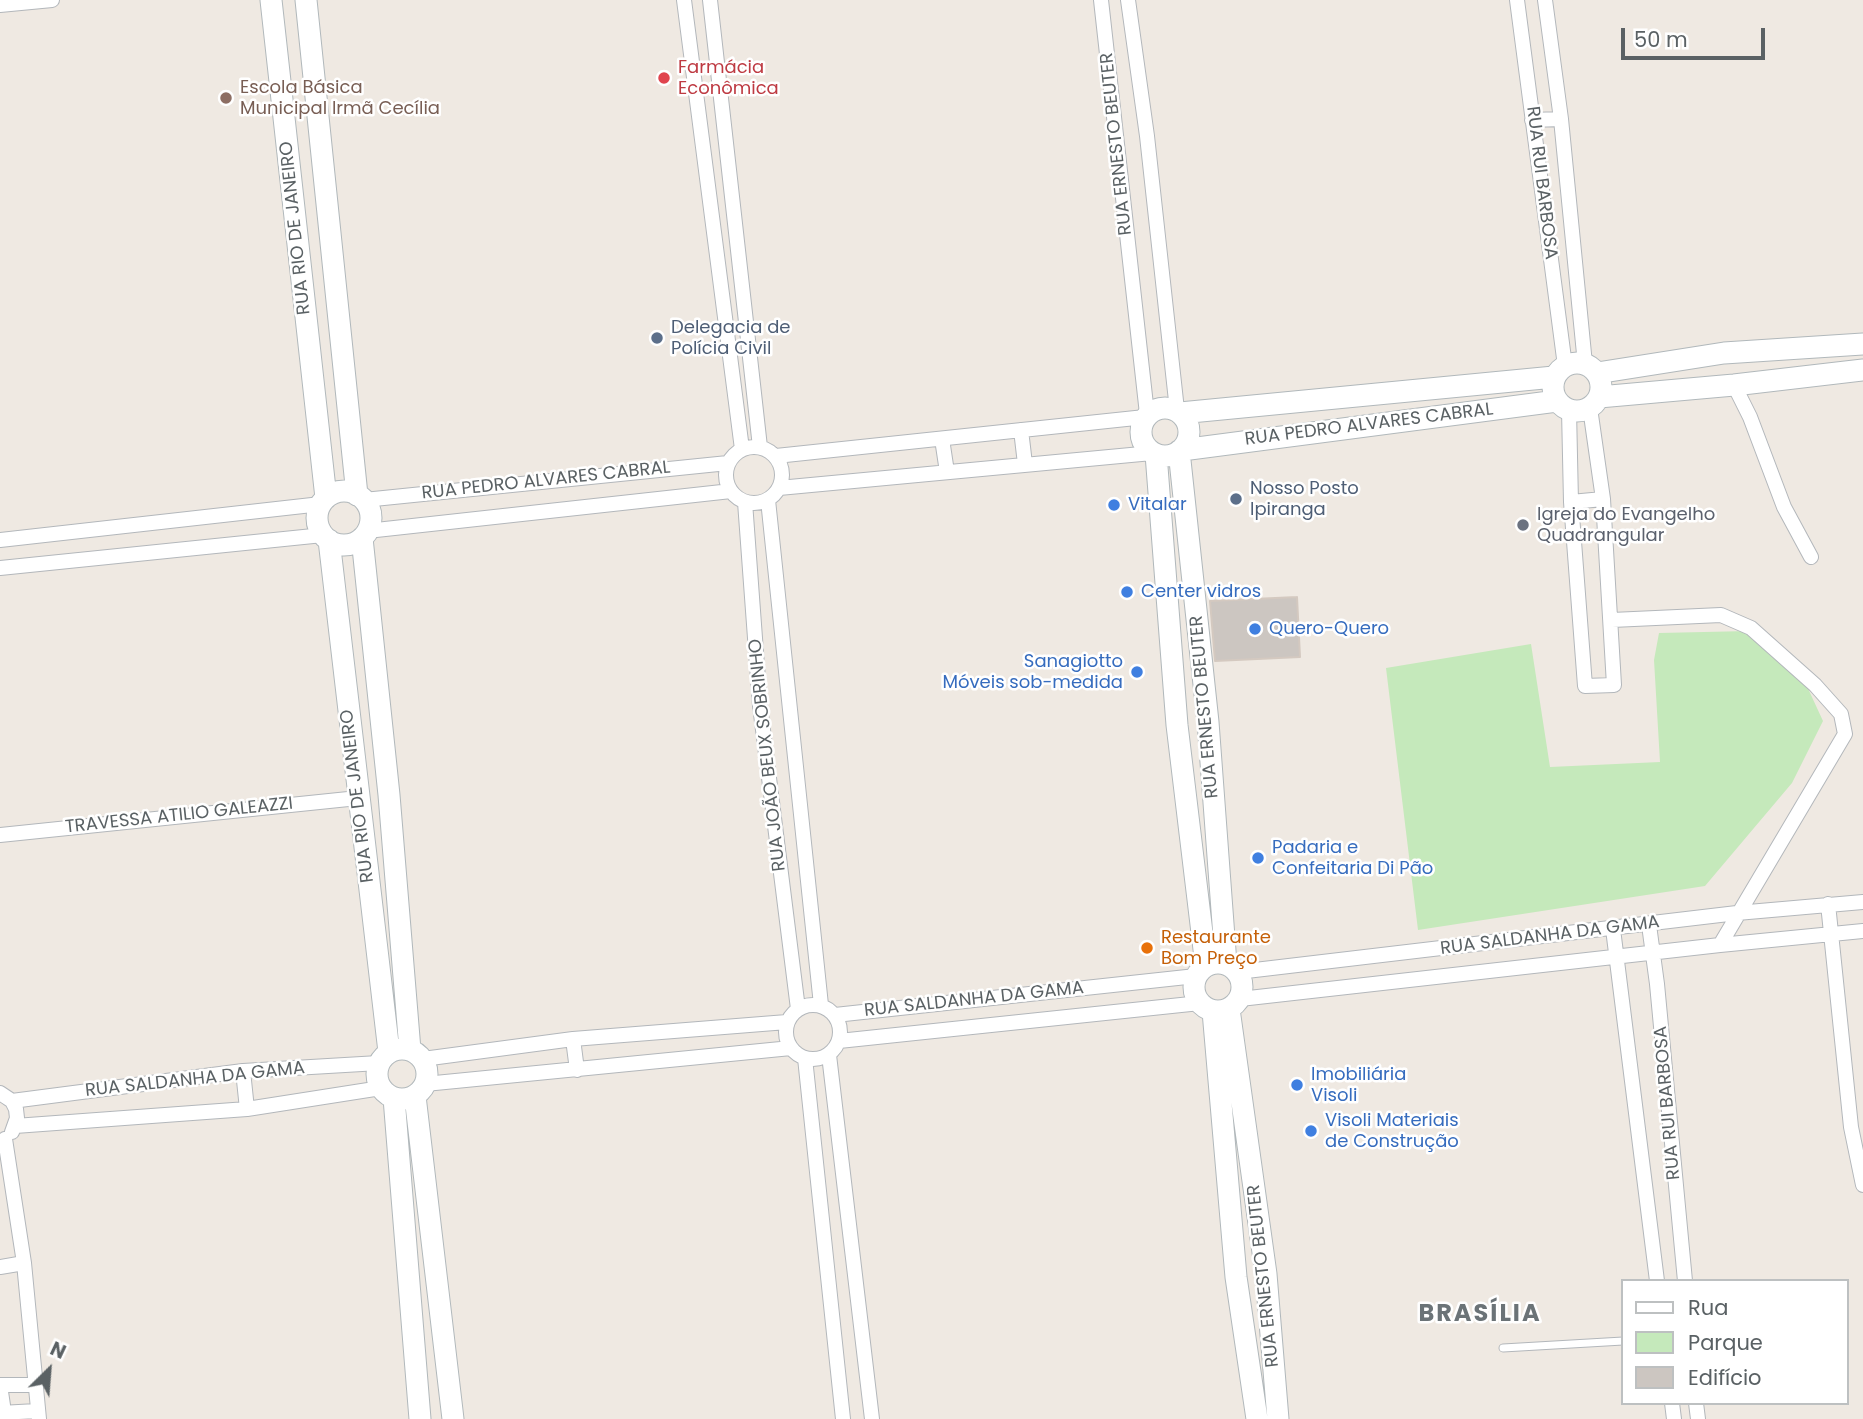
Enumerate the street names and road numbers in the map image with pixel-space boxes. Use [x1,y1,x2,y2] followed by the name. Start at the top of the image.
[1097,52,1137,236] street label: RUA ERNESTO BEUTER
[1521,105,1561,261] street label: RUA RUI BARBOSA
[276,140,316,316] street label: RUA RIO DE JANEIRO
[1244,399,1494,451] street label: RUA PEDRO ALVARES CABRAL
[421,457,671,505] street label: RUA PEDRO ALVARES CABRAL
[1186,615,1224,799] street label: RUA ERNESTO BEUTER
[745,638,791,872] street label: RUA JOÃO BEUX SOBRINHO
[337,708,379,884] street label: RUA RIO DE JANEIRO
[64,793,294,839] street label: TRAVESSA ATILIO GALEAZZI
[1439,912,1661,960] street label: RUA SALDANHA DA GAMA
[863,978,1085,1022] street label: RUA SALDANHA DA GAMA
[1651,1025,1685,1181] street label: RUA RUI BARBOSA
[84,1058,306,1102] street label: RUA SALDANHA DA GAMA
[1244,1184,1284,1368] street label: RUA ERNESTO BEUTER

